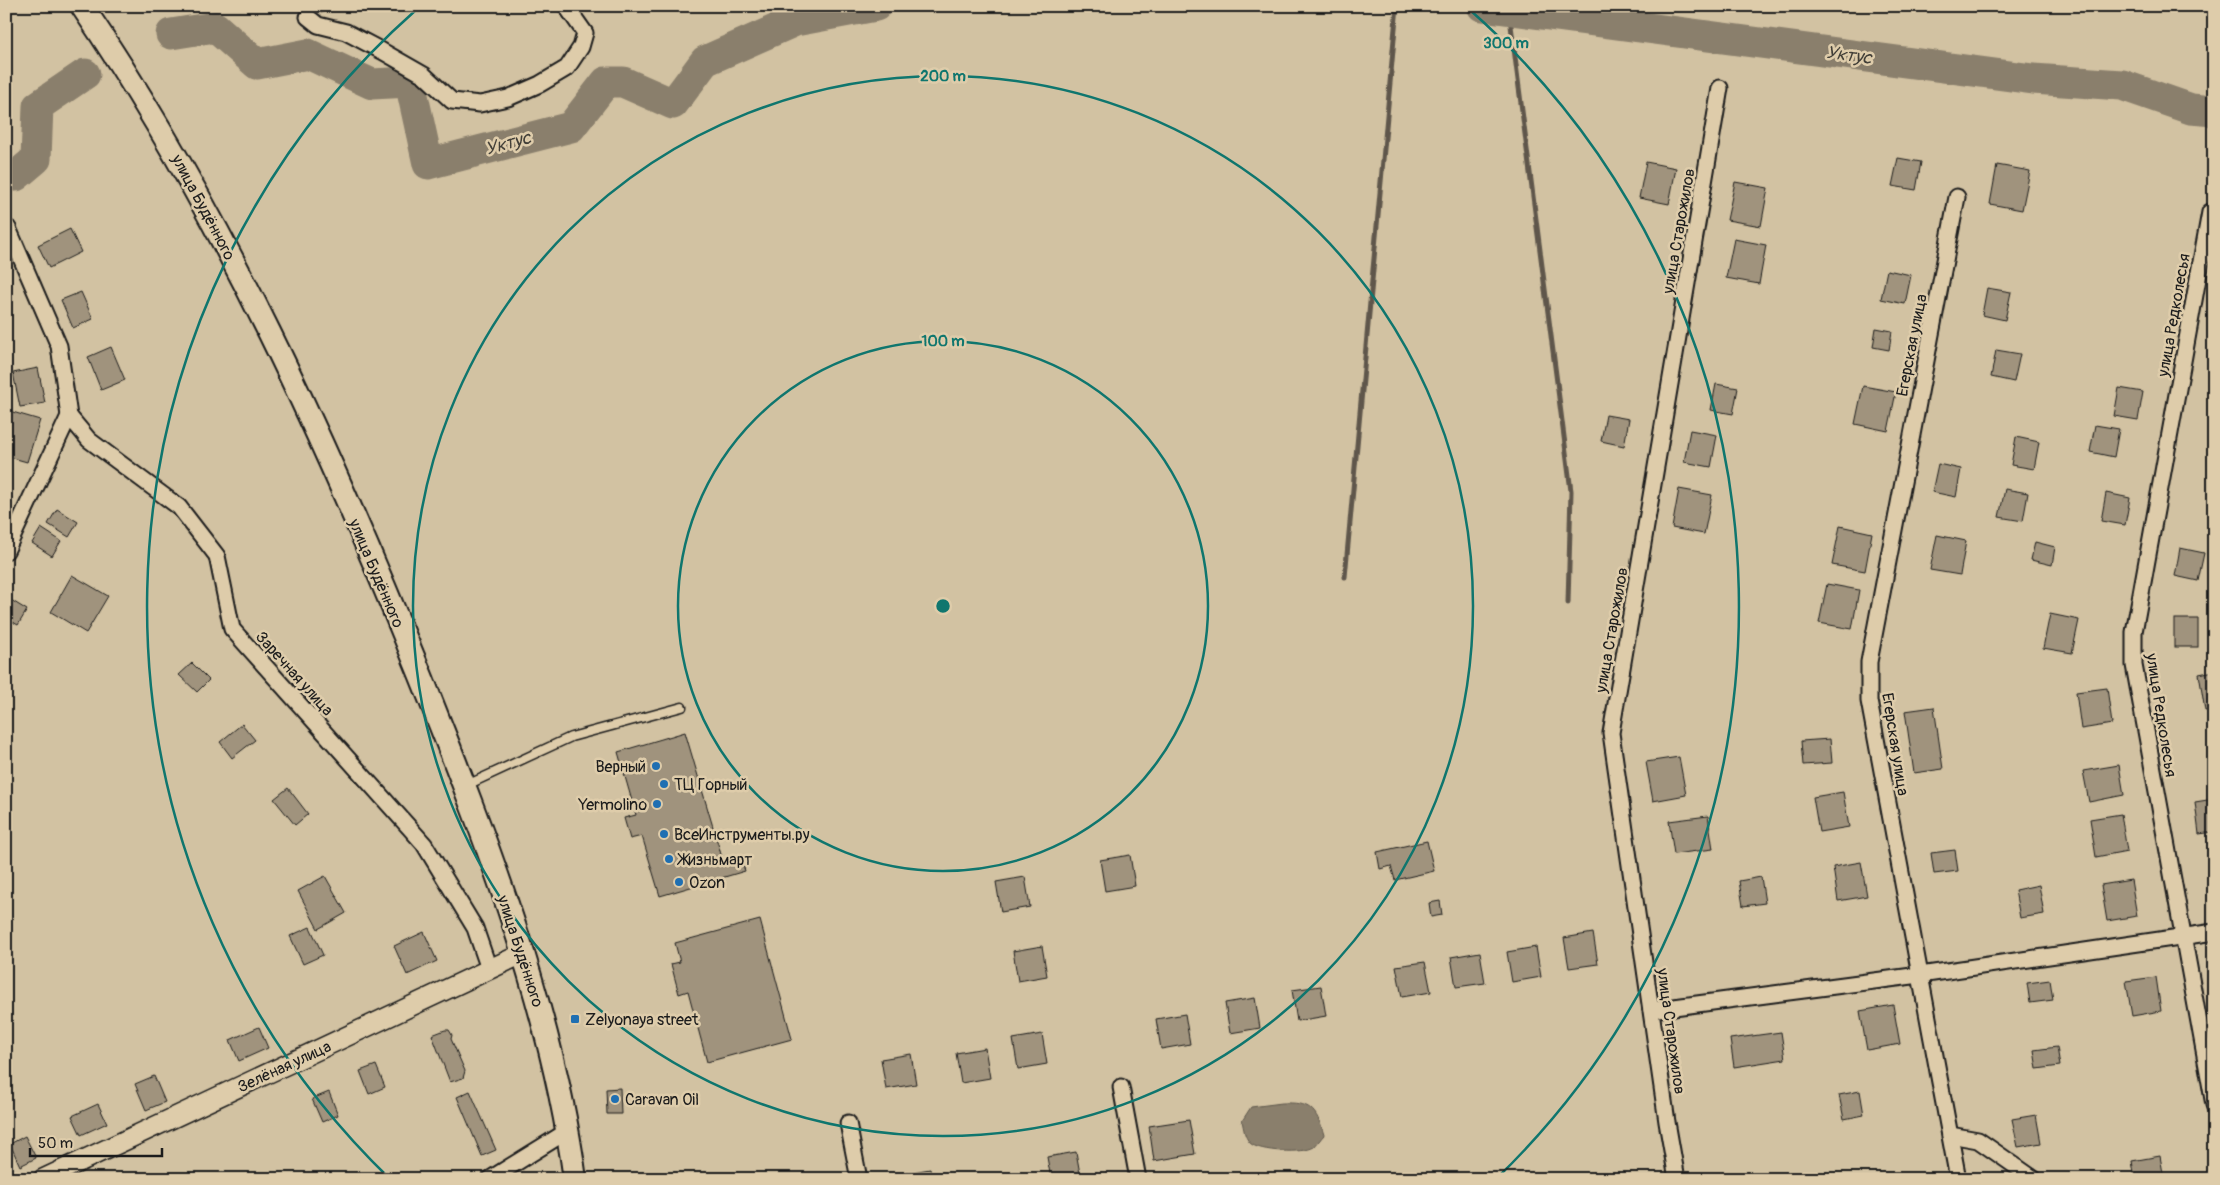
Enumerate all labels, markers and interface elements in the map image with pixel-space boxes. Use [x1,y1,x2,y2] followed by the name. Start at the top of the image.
[1483,34,1529,53] text: 300 m
[1825,41,1874,70] water label: Уктус
[920,67,966,86] text: 200 m
[483,126,534,161] water label: Уктус
[166,150,240,264] street label: улица Будённого
[1658,167,1700,296] street label: улица Старожилов
[2153,252,2195,379] street label: улица Редколесья
[1892,292,1932,398] street label: Егерская улица
[922,332,964,351] text: 100 m
[344,515,408,631] street label: улица Будённого
[1591,566,1633,695] street label: улица Старожилов
[934,597,952,615] centre of rings
[251,627,337,720] street label: Заречная улица
[2141,651,2181,778] street label: улица Редколесья
[1877,691,1913,797] street label: Егерская улица
[596,757,646,777] place label: Верный
[650,760,662,772] marker: Верный
[674,775,747,795] place label: ТЦ Горный
[658,778,670,790] marker: ТЦ Горный
[578,795,647,815] place label: Yermolino
[651,798,663,810] marker: Yermolino
[674,825,810,845] place label: ВсеИнструменты.ру
[658,828,670,840] marker: ВсеИнструменты.ру
[676,850,752,870] place label: Жизньмарт
[663,853,675,865] marker: Жизньмарт
[689,873,725,893] place label: Ozon
[673,876,685,888] marker: Ozon
[492,892,548,1010] street label: улица Будённого
[1652,966,1690,1095] street label: улица Старожилов
[585,1010,699,1030] place label: Zelyonaya street
[569,1013,581,1025] marker: Zelyonaya street
[235,1037,334,1097] street label: Зелёная улица
[625,1090,699,1110] place label: Caravan Oil
[609,1093,621,1105] marker: Caravan Oil
[30,1125,162,1157] scale bar
[38,1134,73,1153] text: 50 m

